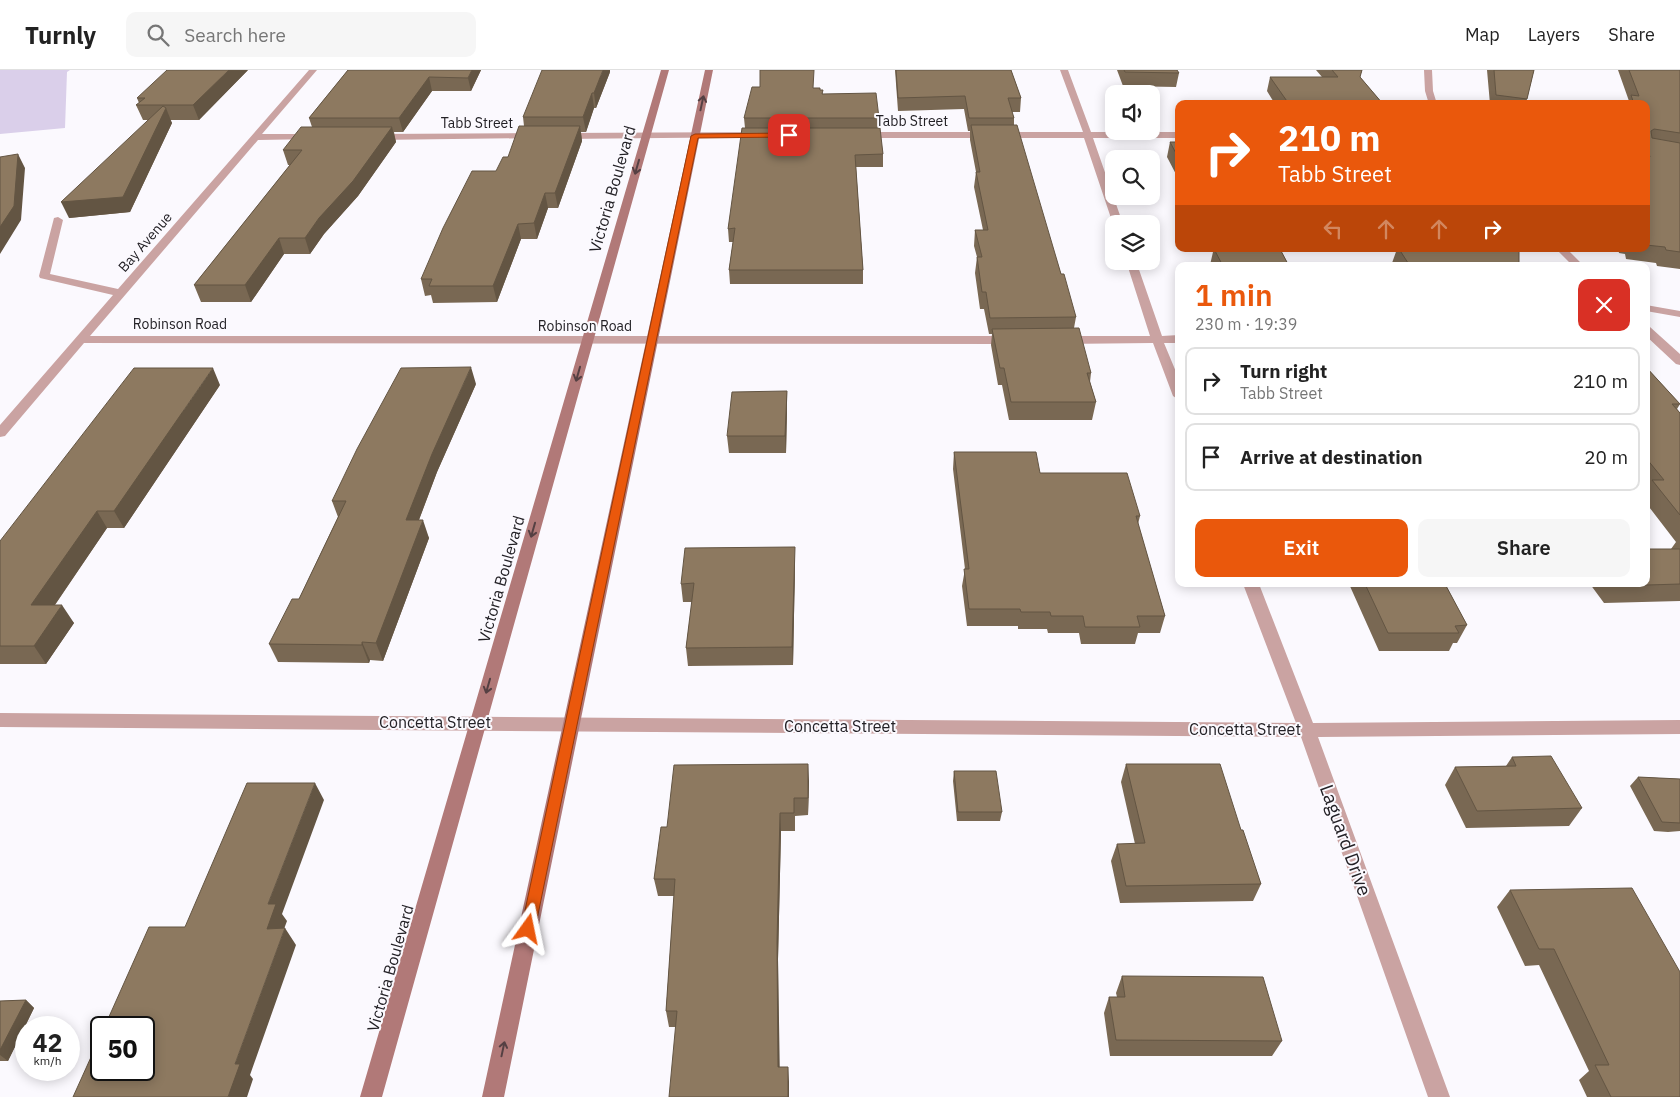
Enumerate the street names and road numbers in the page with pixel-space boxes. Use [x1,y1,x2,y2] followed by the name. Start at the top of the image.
[876,112,948,130] street label: Tabb Street
[441,114,513,132] street label: Tabb Street
[584,123,640,255] street label: Victoria Boulevard
[114,208,176,276] street label: Bay Avenue
[133,315,227,333] street label: Robinson Road
[538,317,632,335] street label: Robinson Road
[473,513,529,645] street label: Victoria Boulevard
[379,712,491,732] street label: Concetta Street
[784,716,896,736] street label: Concetta Street
[1189,719,1301,739] street label: Concetta Street
[1315,781,1377,899] street label: Laguard Drive
[362,902,418,1034] street label: Victoria Boulevard

